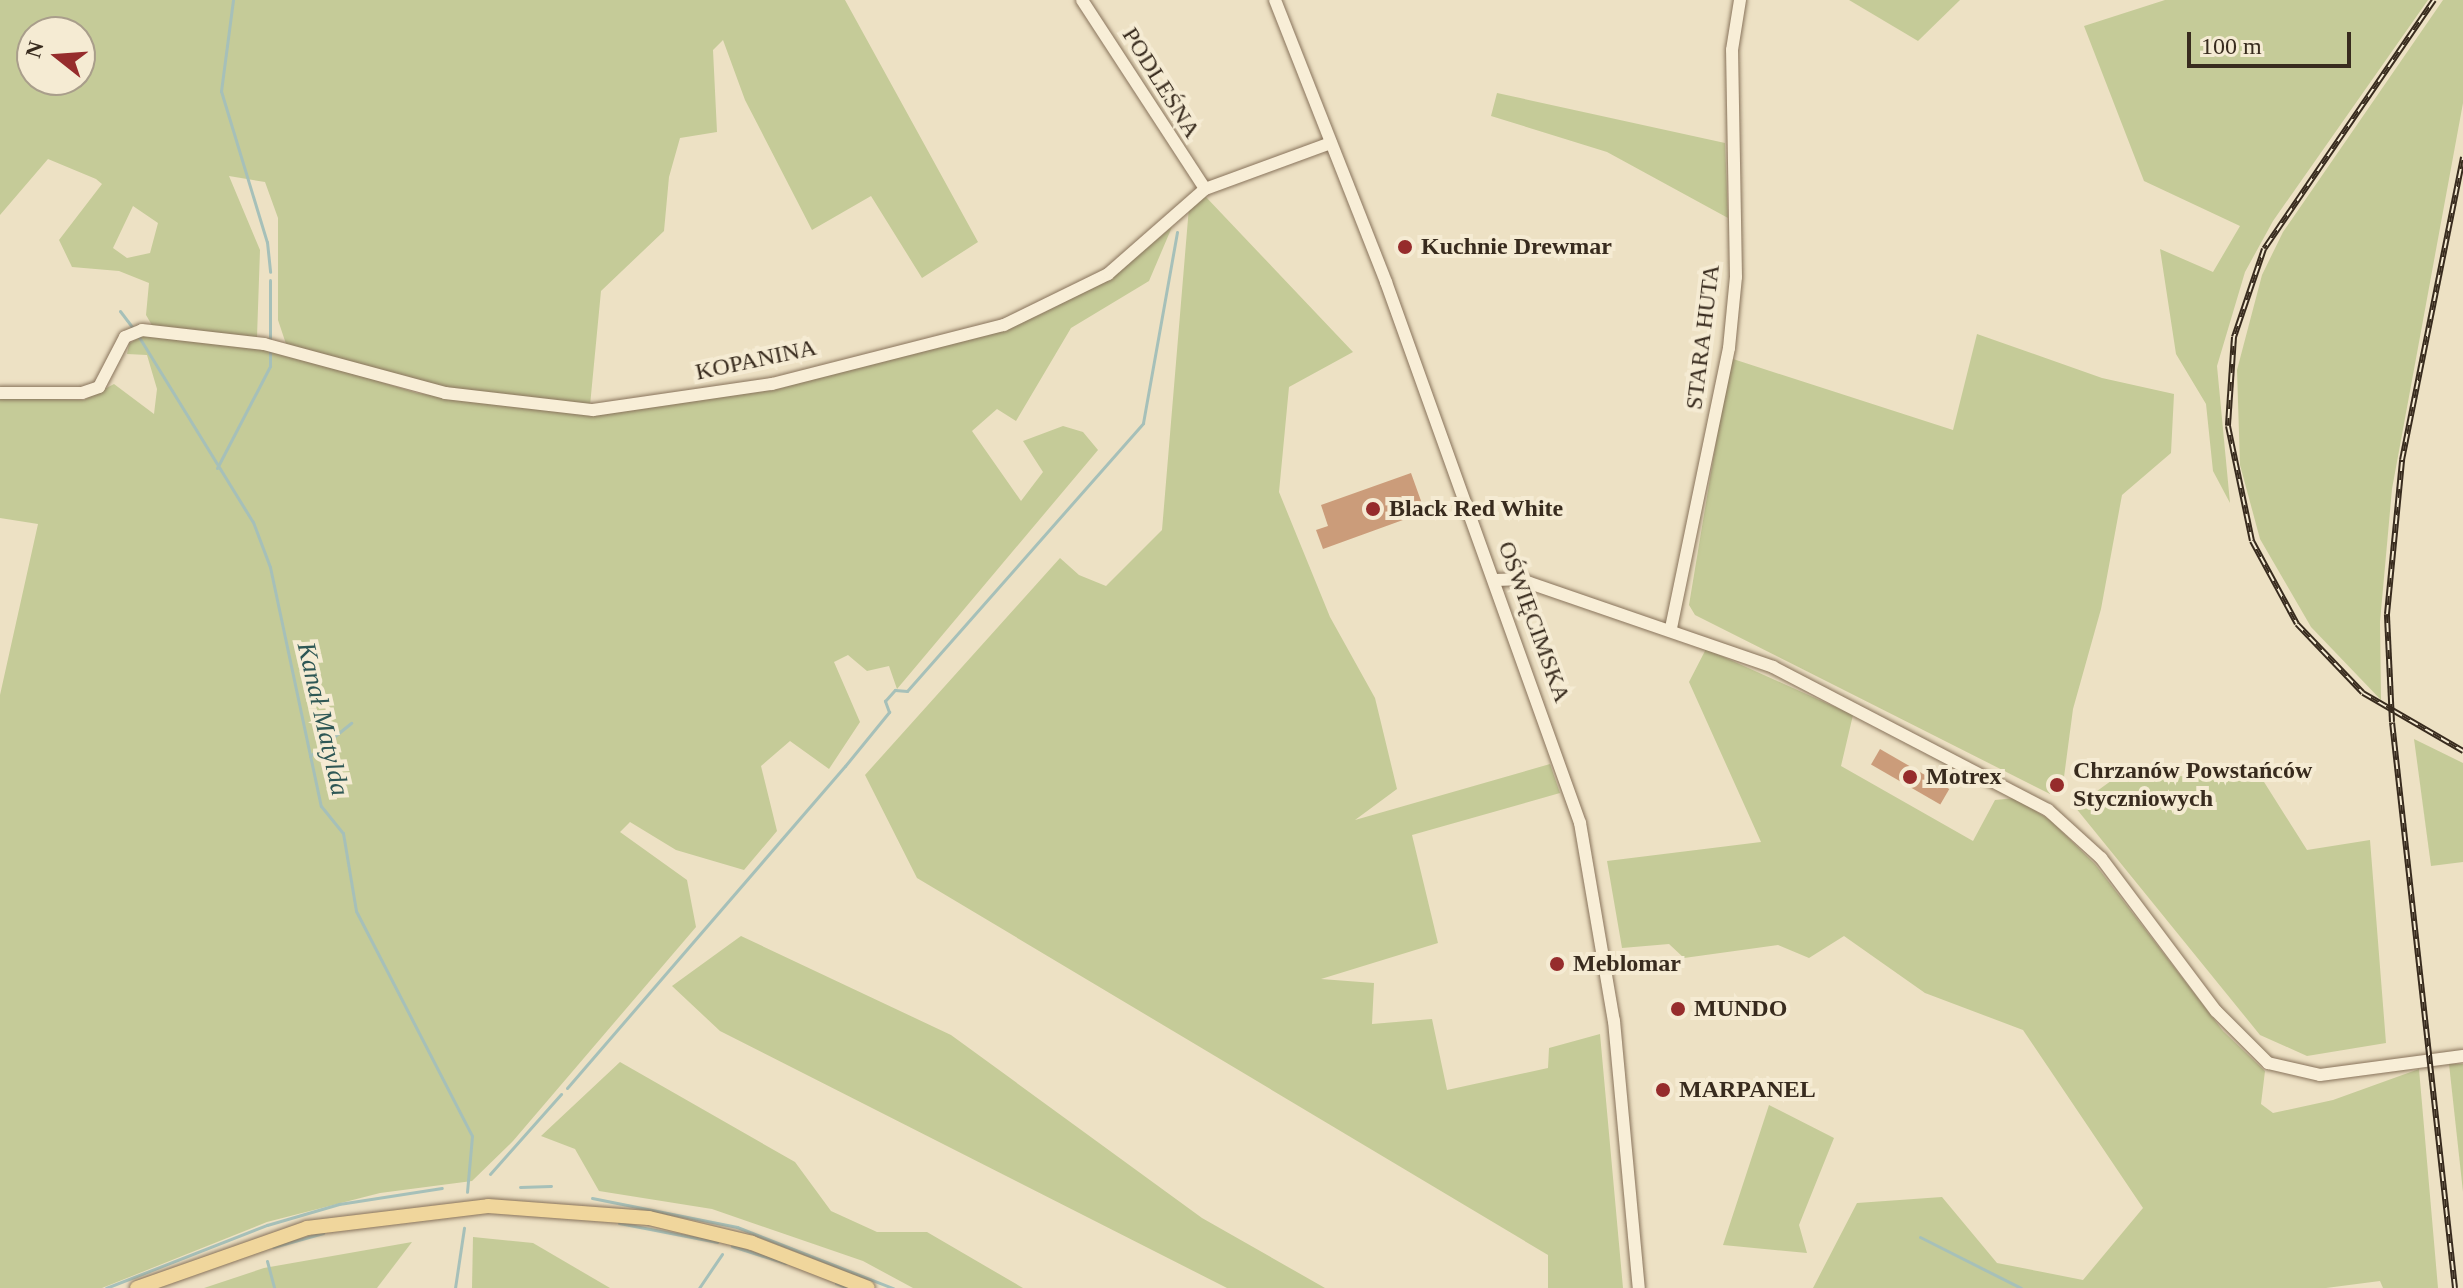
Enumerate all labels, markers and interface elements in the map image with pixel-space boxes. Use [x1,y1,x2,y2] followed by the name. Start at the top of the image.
[16,16,96,96] north arrow
[2191,16,2355,66] scale bar
[1116,22,1206,144] street label: PODLEŚNA
[2201,33,2262,59] text: 100 m
[20,38,49,61] text: N
[1421,233,1612,261] place label: Kuchnie Drewmar
[1396,238,1414,256] marker: Kuchnie Drewmar
[1680,262,1726,412] street label: STARA HUTA
[693,333,819,387] street label: KOPANINA
[1389,495,1564,523] place label: Black Red White
[1364,500,1382,518] marker: Black Red White
[1492,538,1576,706] street label: OŚWIĘCIMSKA
[290,639,356,799] water label: Kanał Matylda
[2073,757,2312,813] place label: Chrzanów Powstańców Styczniowych
[1926,763,2002,791] place label: Motrex
[1901,768,1919,786] marker: Motrex
[2048,776,2066,794] marker: Chrzanów Powstańców Styczniowych
[1573,950,1681,978] place label: Meblomar
[1548,955,1566,973] marker: Meblomar
[1694,995,1787,1023] place label: MUNDO
[1669,1000,1687,1018] marker: MUNDO
[1679,1076,1816,1104] place label: MARPANEL
[1654,1081,1672,1099] marker: MARPANEL

